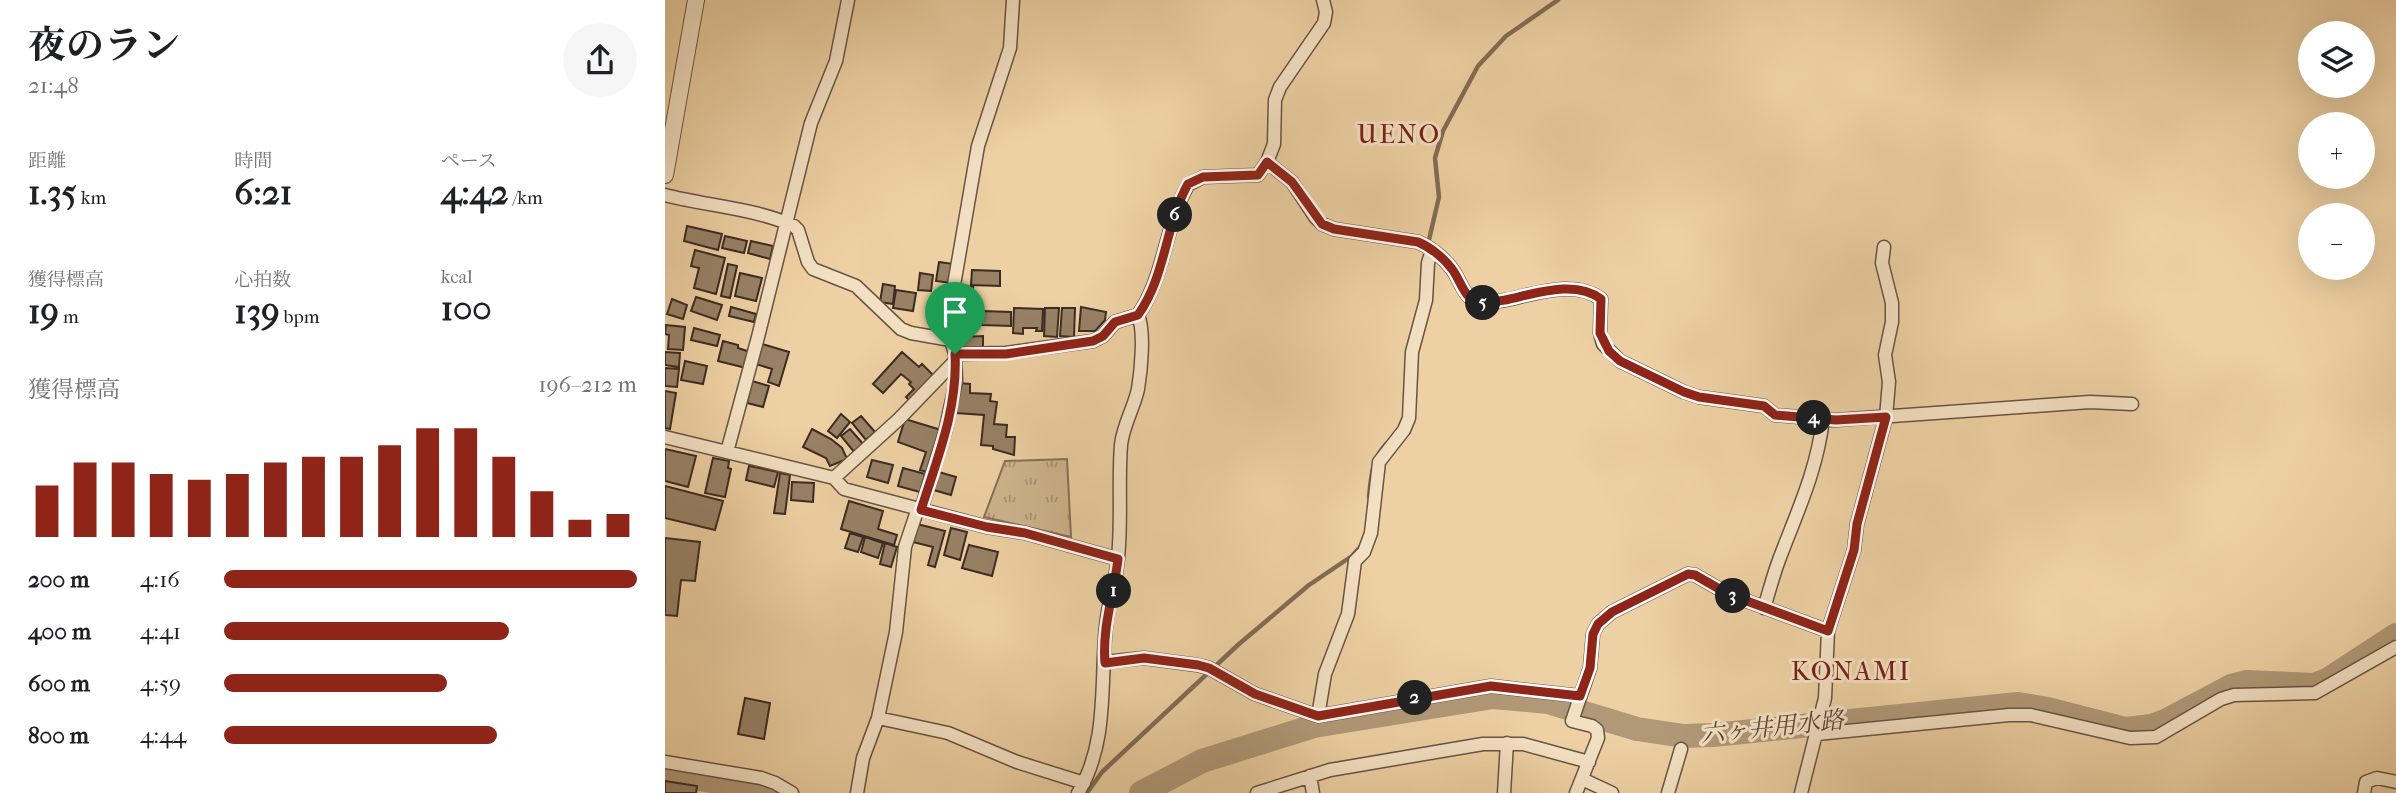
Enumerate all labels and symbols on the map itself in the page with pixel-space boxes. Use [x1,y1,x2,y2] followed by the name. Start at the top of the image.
[1357,119,1441,150] district label: UENO
[1157,198,1193,232] pin: 6
[925,282,985,354] pin
[1465,286,1501,320] pin: 5
[1797,400,1831,436] pin: 4
[1097,574,1131,608] pin: 1
[1715,578,1751,614] pin: 3
[1791,656,1911,687] district label: KONAMI
[1397,680,1433,716] pin: 2
[1699,705,1847,748] water label: 六ヶ井用水路

